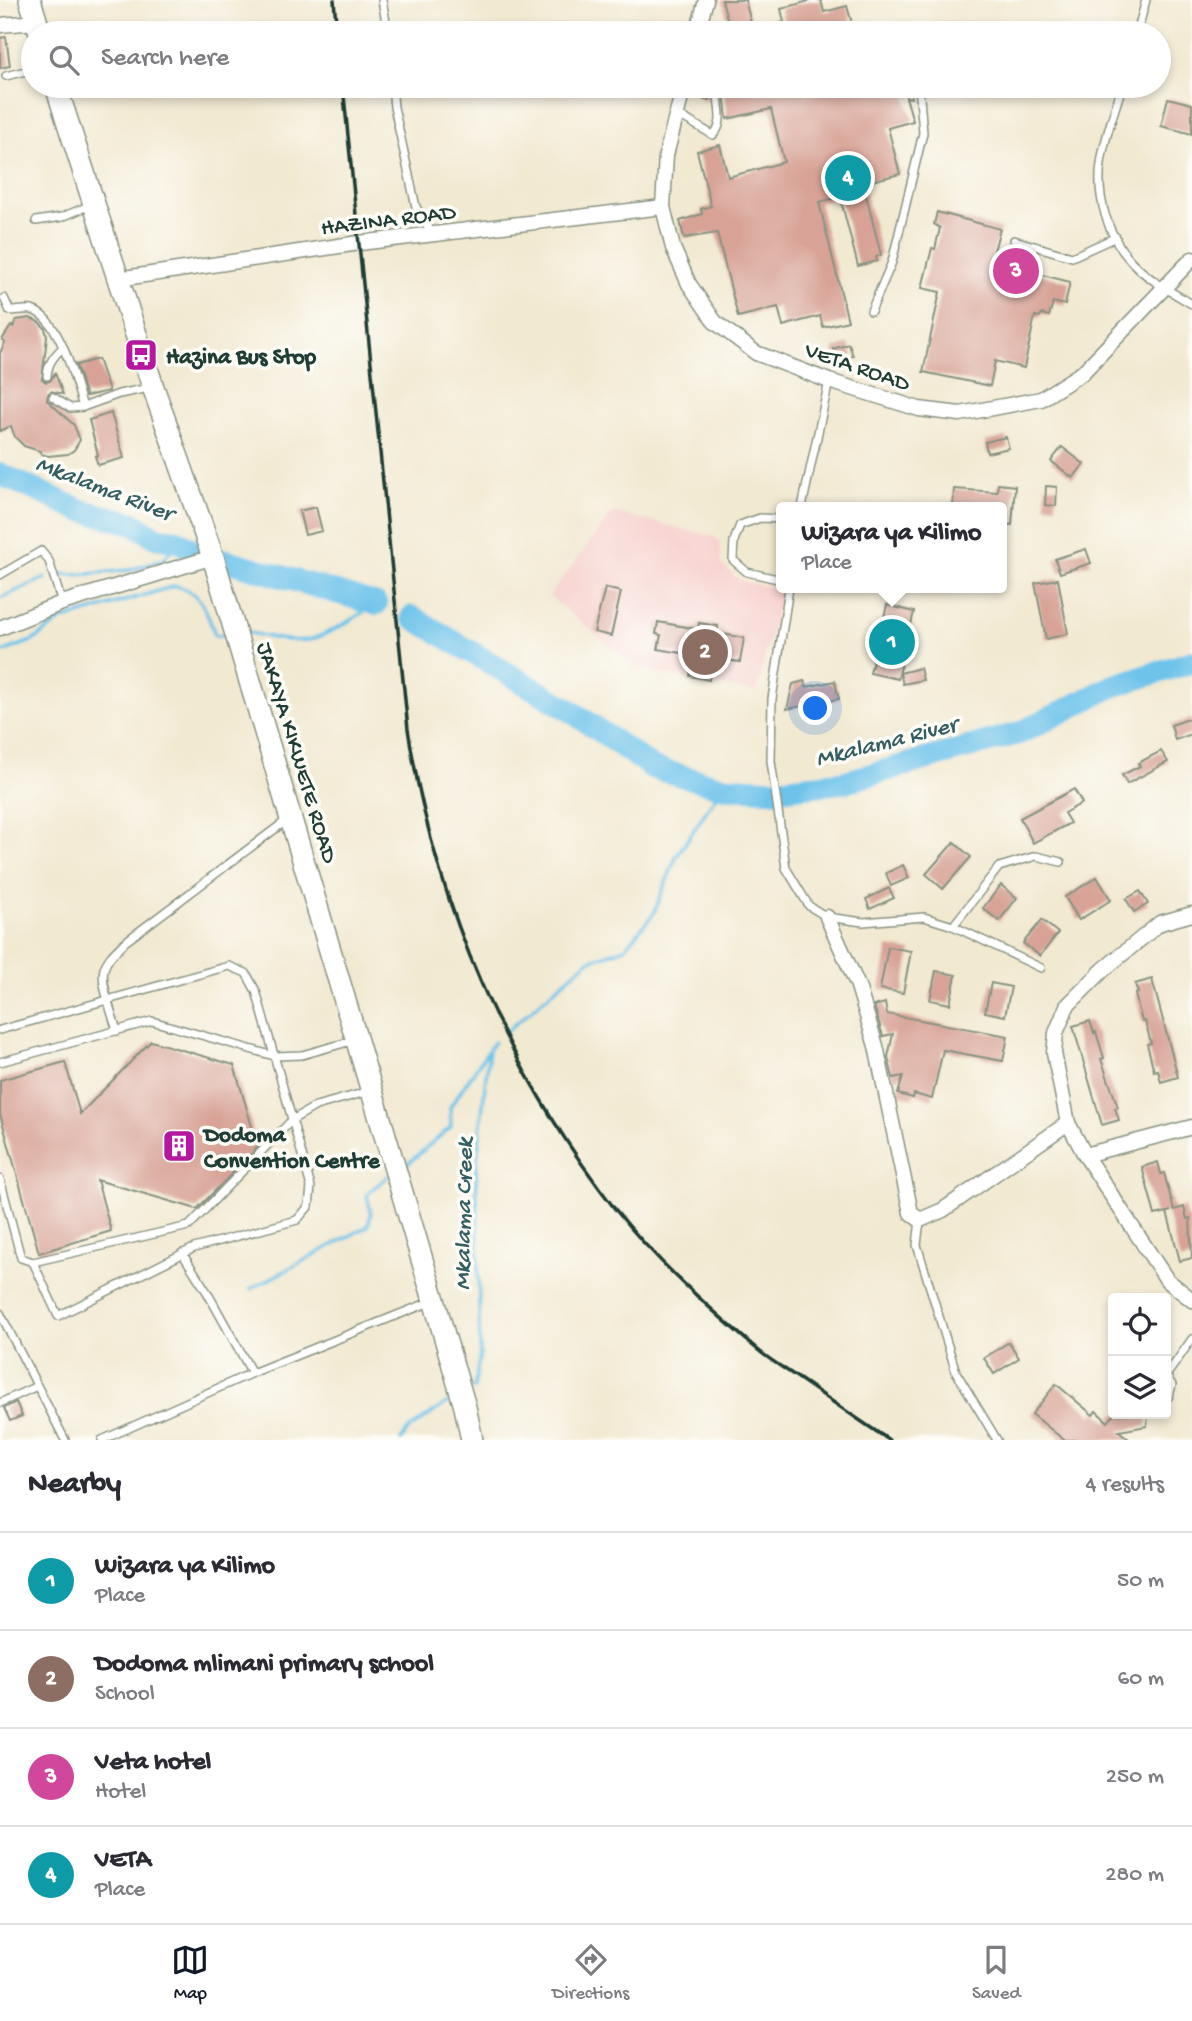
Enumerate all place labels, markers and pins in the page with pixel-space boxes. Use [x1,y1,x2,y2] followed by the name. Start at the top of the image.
[825,152,871,204] pin: 4
[993,245,1039,297] pin: 3
[122,336,160,374] bus stop icon: Hazina Bus Stop
[166,345,317,372] place label: Hazina Bus Stop
[869,616,915,668] pin: 1
[682,626,728,678] pin: 2
[202,1123,381,1176] place label: Dodoma Convention Centre
[160,1127,198,1165] building icon: Dodoma Convention Centre

